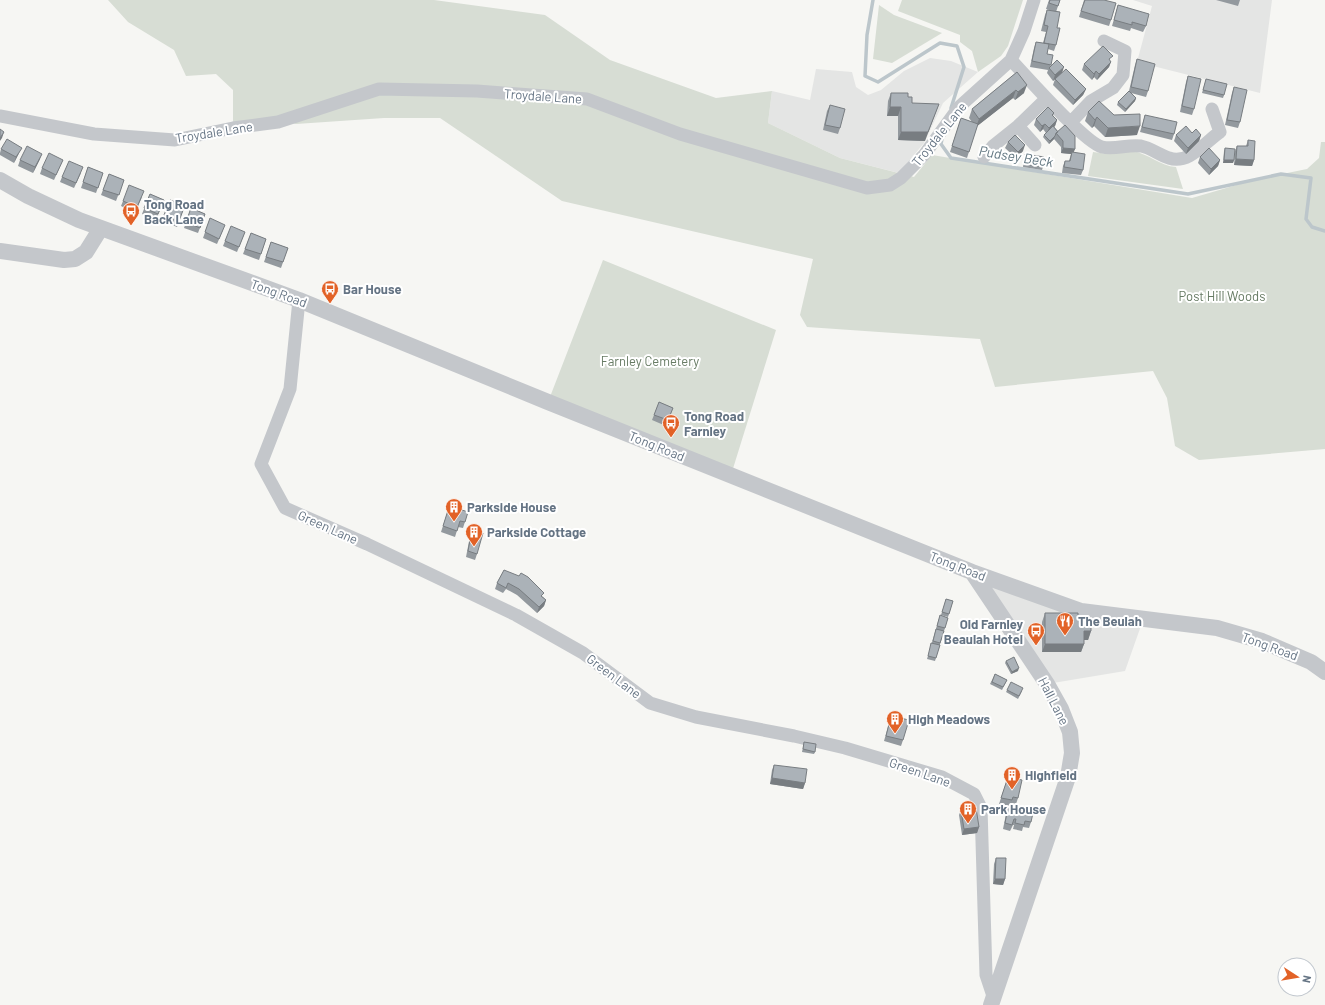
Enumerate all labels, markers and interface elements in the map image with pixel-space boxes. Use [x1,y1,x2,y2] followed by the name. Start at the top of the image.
[503,85,583,107] street label: Troydale Lane
[908,99,970,169] street label: Troydale Lane
[174,118,254,146] street label: Troydale Lane
[978,142,1055,170] water label: Pudsey Beck
[144,196,204,227] place label: Tong Road Back Lane
[121,201,141,226] bus stop icon: Tong Road Back Lane
[249,275,309,311] street label: Tong Road
[320,279,340,304] bus stop icon: Bar House
[343,281,402,297] place label: Bar House
[1179,288,1265,304] park label: Post Hill Woods
[601,353,699,369] park label: Farnley Cemetery
[684,408,744,439] place label: Tong Road Farnley
[661,413,681,438] bus stop icon: Tong Road Farnley
[627,428,687,464] street label: Tong Road
[444,497,464,522] building icon: Parkside House
[467,499,556,515] place label: Parkside House
[296,507,361,547] street label: Green Lane
[464,522,484,547] building icon: Parkside Cottage
[487,524,586,540] place label: Parkside Cottage
[928,548,988,584] street label: Tong Road
[1055,611,1075,636] restaurant icon: The Beulah
[1078,613,1142,629] place label: The Beulah
[944,616,1023,647] place label: Old Farnley Beaulah Hotel
[1026,621,1046,646] bus stop icon: Old Farnley Beaulah Hotel
[1240,628,1300,664] street label: Tong Road
[584,650,644,702] street label: Green Lane
[1035,674,1073,728] street label: Hall Lane
[885,709,905,734] building icon: High Meadows
[908,711,991,727] place label: High Meadows
[887,754,953,790] street label: Green Lane
[1002,765,1022,790] building icon: Highfield
[1025,767,1077,783] place label: Highfield
[958,799,978,824] building icon: Park House
[981,801,1046,817] place label: Park House
[1277,957,1317,997] north arrow
[1300,974,1314,984] text: N

